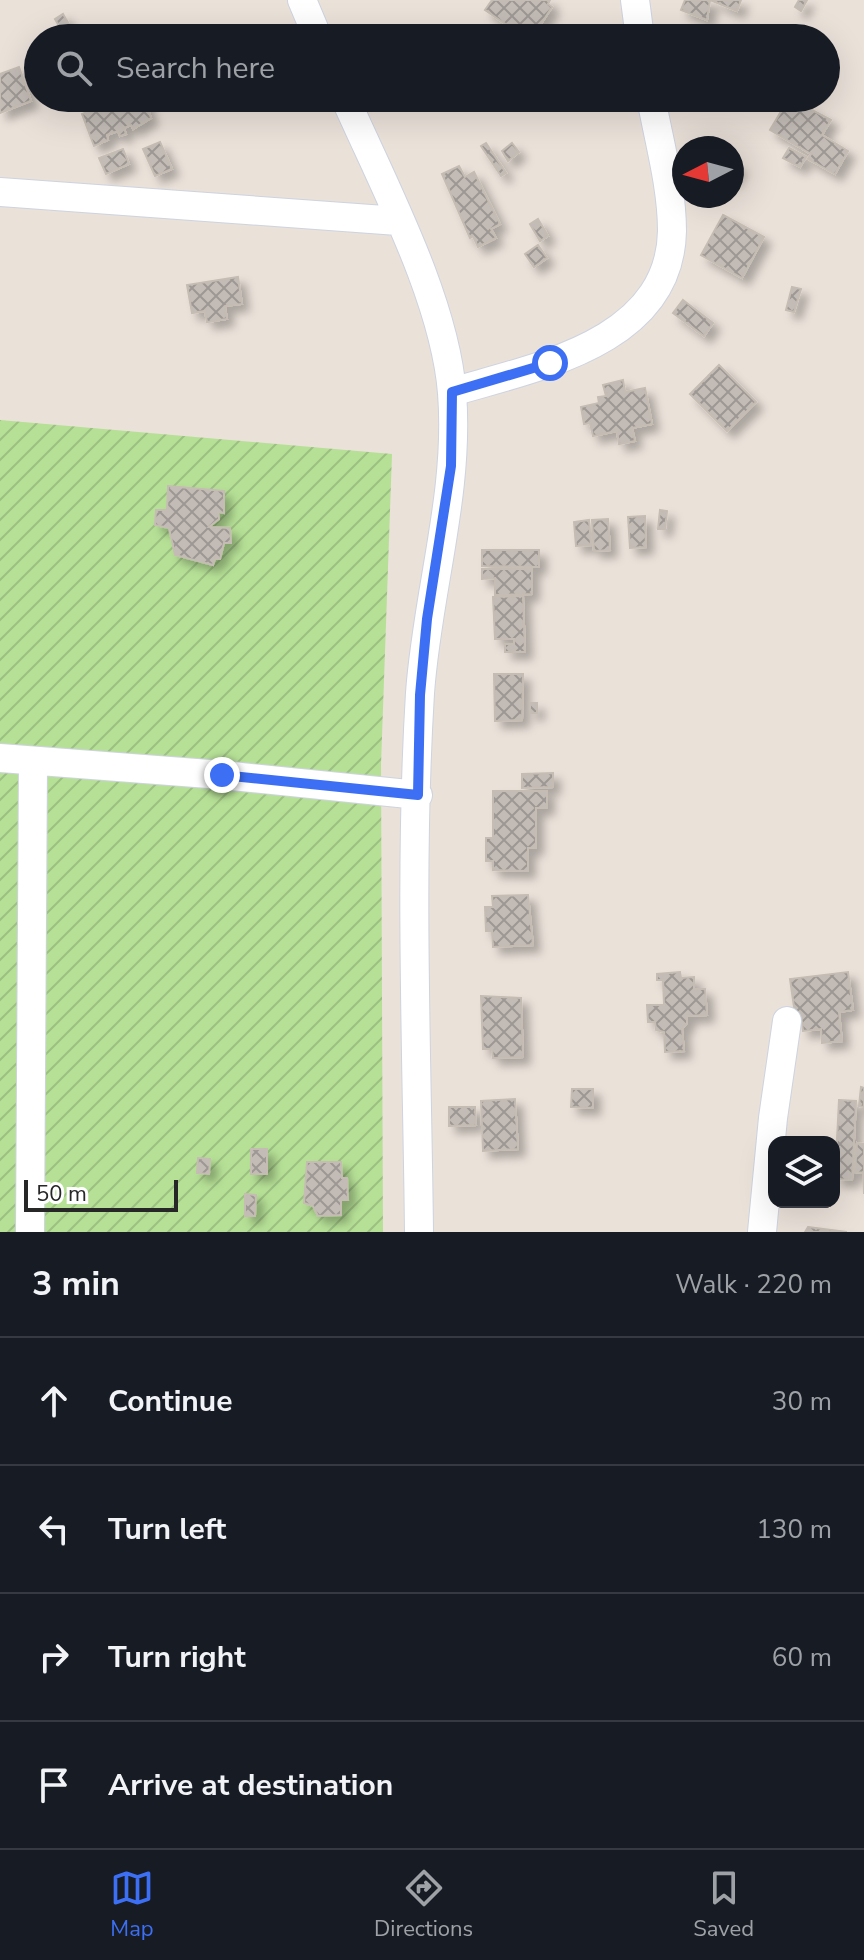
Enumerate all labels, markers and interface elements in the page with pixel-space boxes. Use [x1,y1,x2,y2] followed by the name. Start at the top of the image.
[24,24,840,112] search box
[52,46,96,90] icon: search
[116,48,275,89] text: Search here
[672,136,744,208] north arrow
[532,345,568,381] route start
[204,757,240,793] route end
[768,1136,840,1208] map controls
[768,1136,840,1208] button: layers
[24,1176,178,1212] scale bar
[36,1179,87,1209] text: 50 m
[32,1261,120,1307] text: 3 min
[675,1267,832,1302] text: Walk · 220 m
[32,1379,76,1423] icon: ahead
[108,1381,233,1422] text: Continue
[772,1384,832,1419] text: 30 m
[32,1507,76,1551] icon: left
[108,1509,226,1550] text: Turn left
[756,1512,832,1547] text: 130 m
[32,1635,76,1679] icon: right
[108,1637,246,1678] text: Turn right
[772,1640,832,1675] text: 60 m
[32,1763,76,1807] icon: arrive
[108,1765,393,1806] text: Arrive at destination
[110,1866,154,1944] tab: Map
[374,1866,473,1944] tab: Directions
[693,1866,754,1944] tab: Saved

